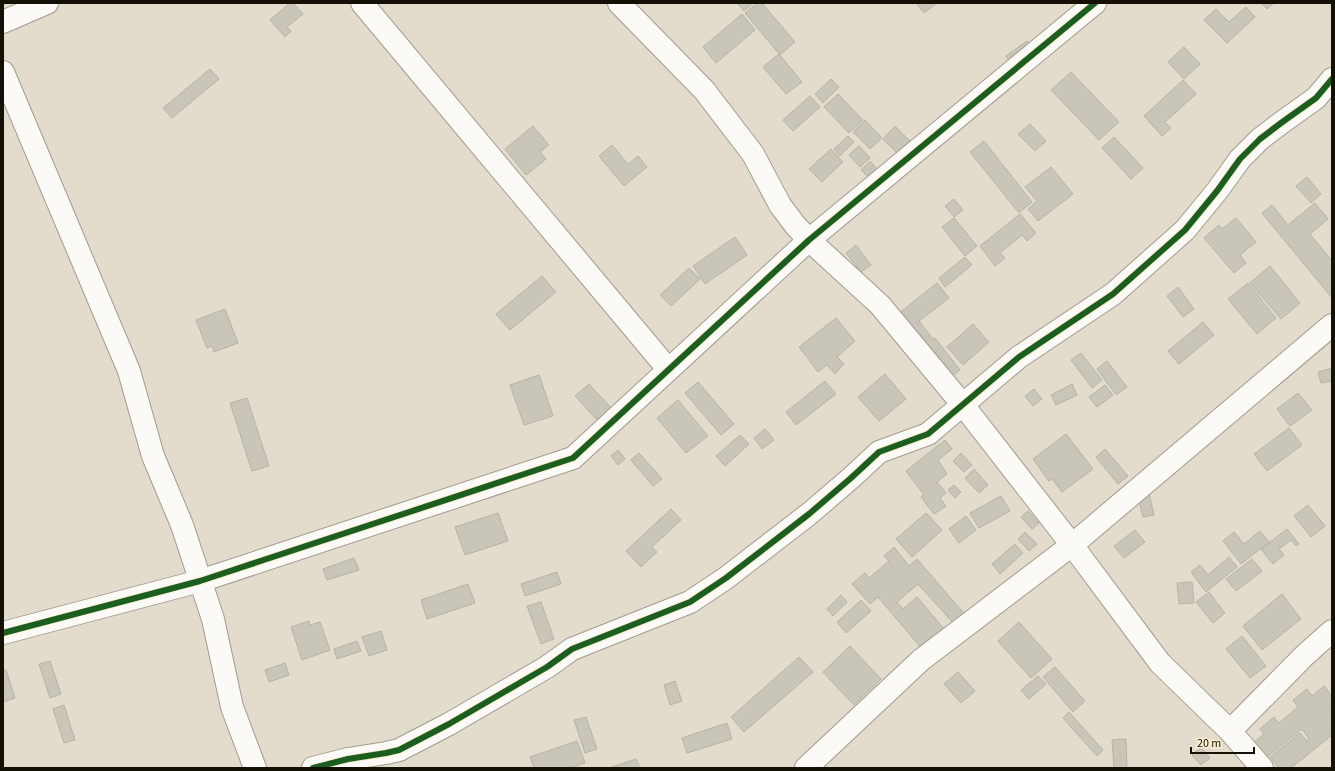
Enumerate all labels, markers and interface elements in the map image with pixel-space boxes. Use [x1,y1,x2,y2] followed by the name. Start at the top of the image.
[1191,729,1254,755] scale bar
[1197,735,1221,752] text: 20 m

